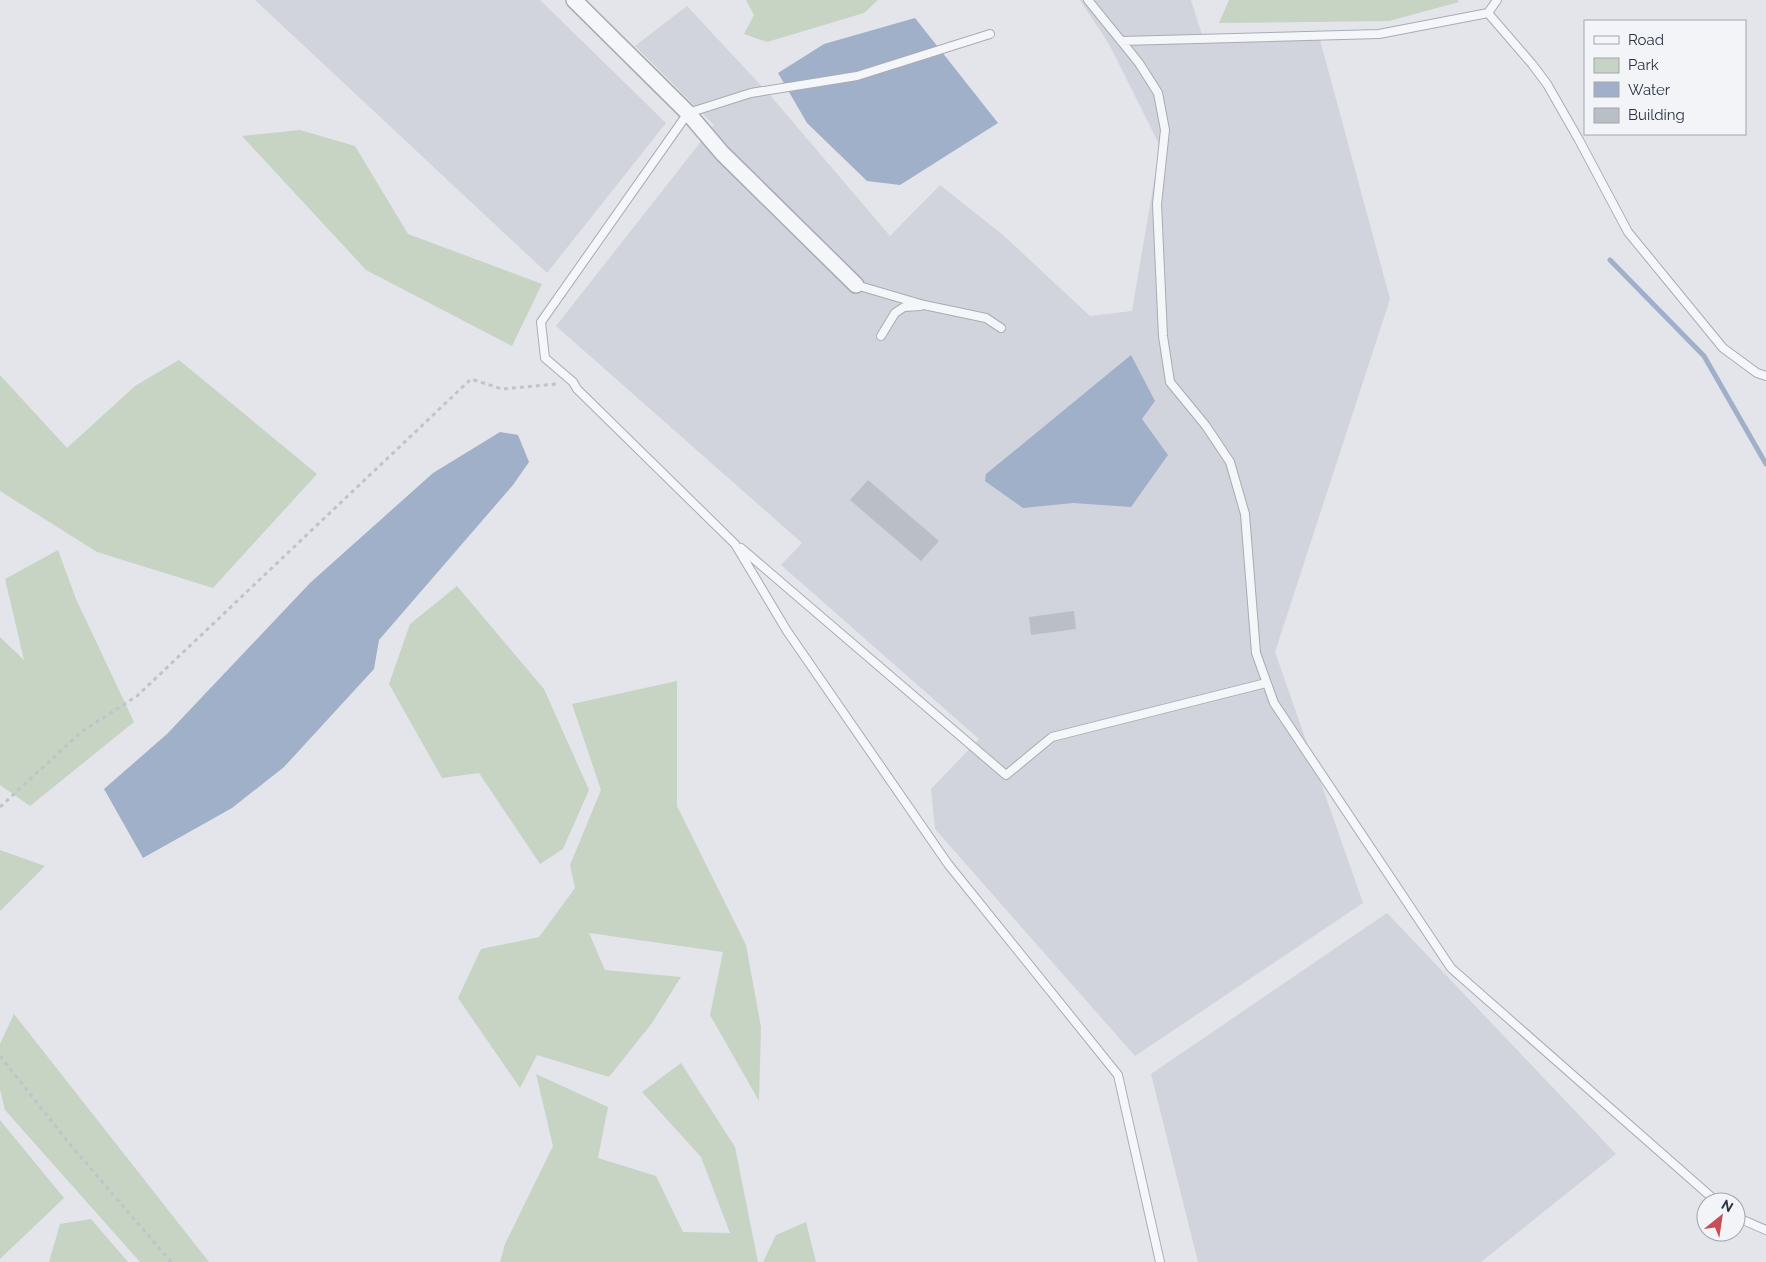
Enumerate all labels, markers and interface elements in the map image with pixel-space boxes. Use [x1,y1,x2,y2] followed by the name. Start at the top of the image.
[1584,20,1746,135] legend
[1628,31,1664,49] text: Road
[1628,56,1659,74] text: Park
[1628,81,1671,99] text: Water
[1628,106,1685,124] text: Building
[1696,1192,1746,1242] north arrow
[1719,1196,1736,1215] text: N

